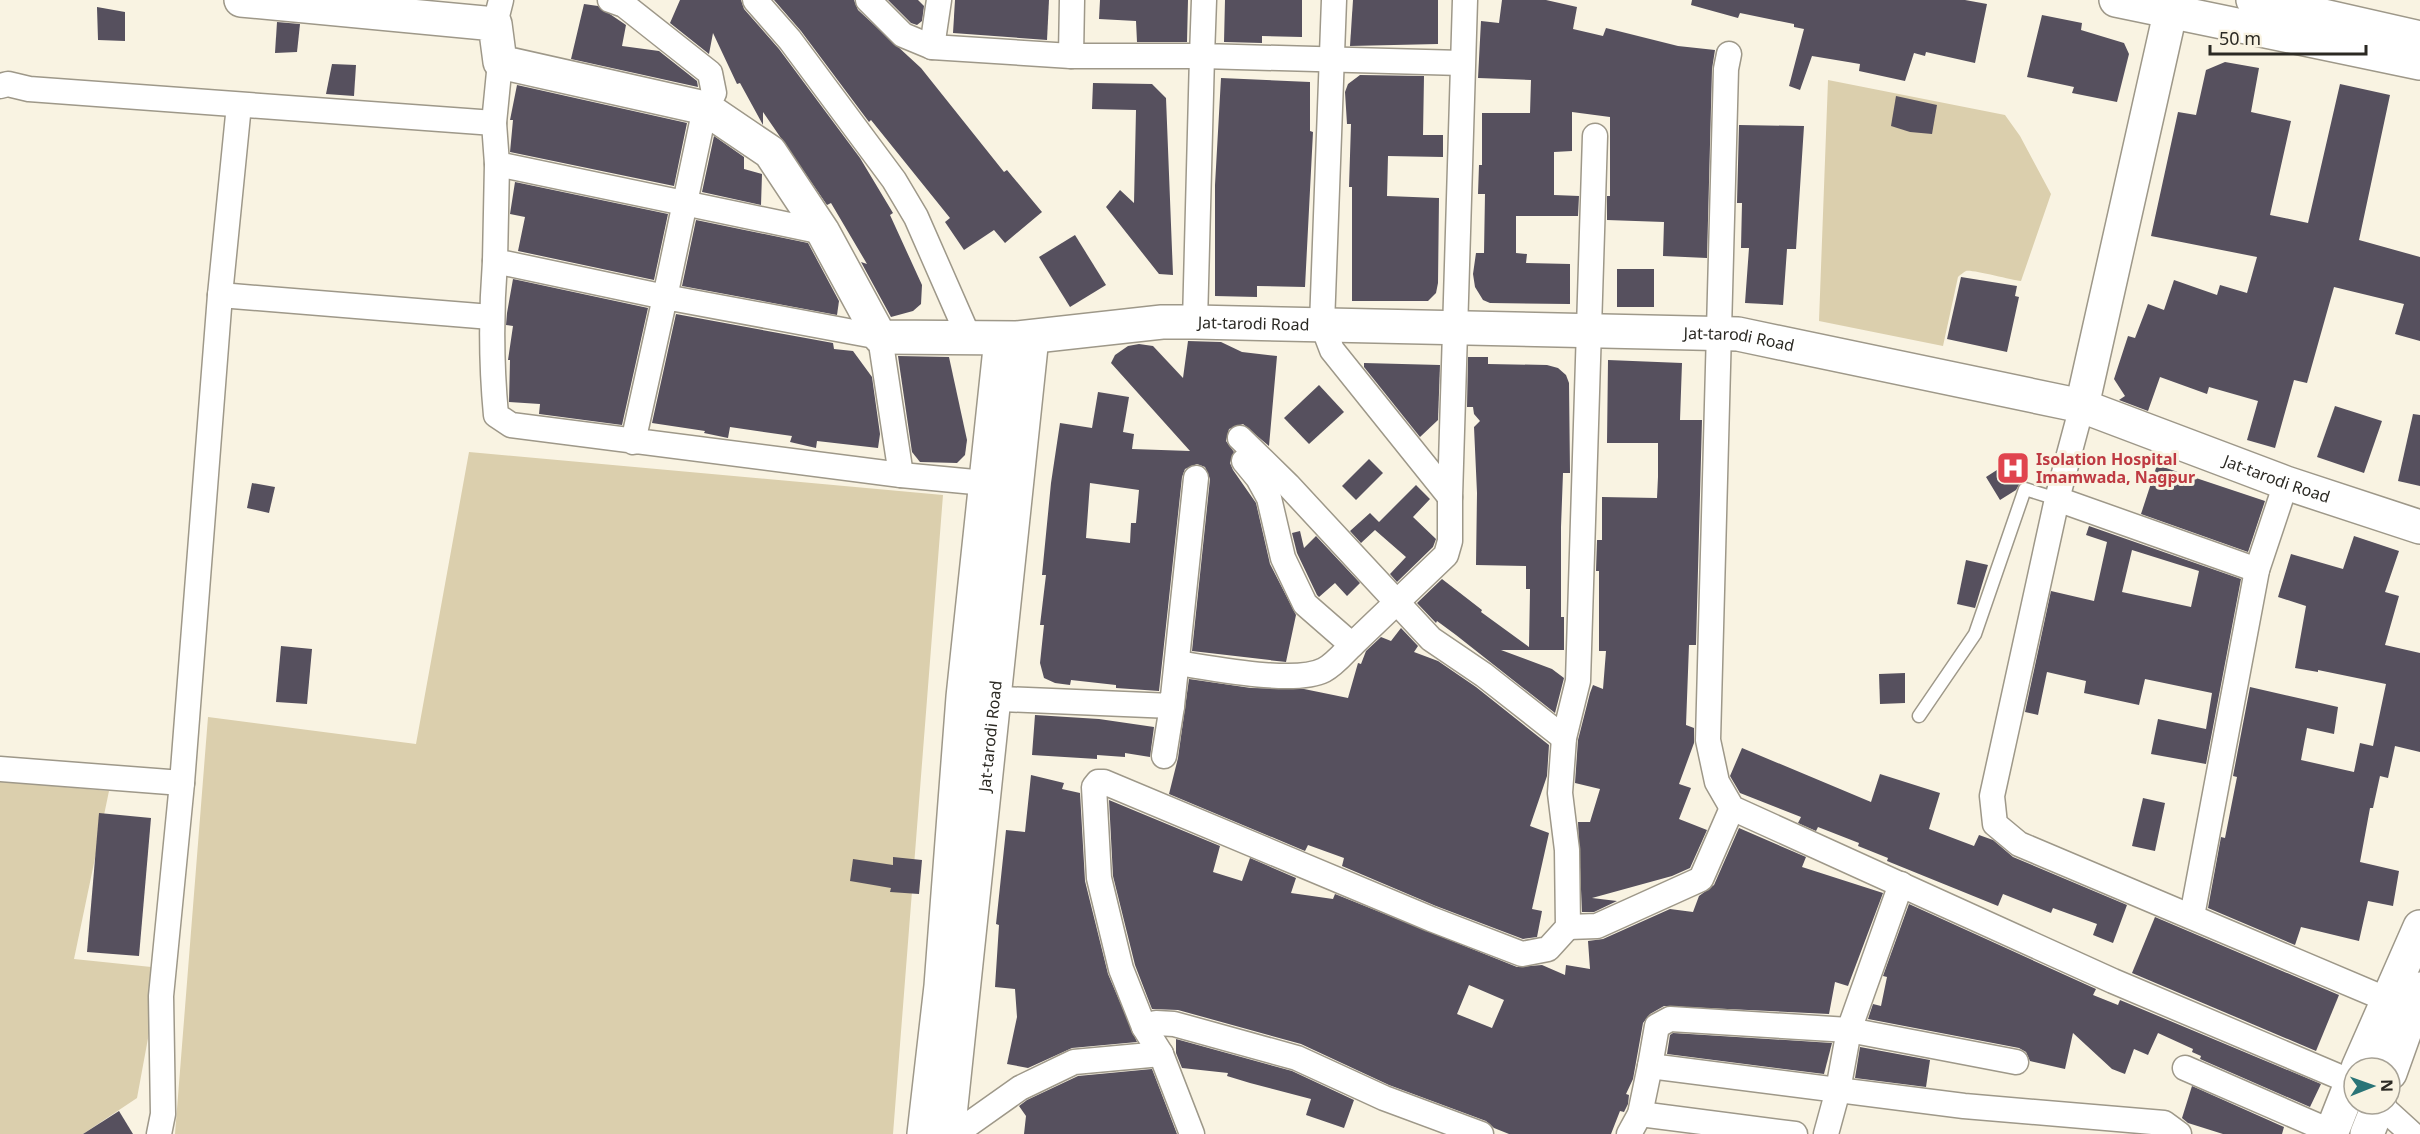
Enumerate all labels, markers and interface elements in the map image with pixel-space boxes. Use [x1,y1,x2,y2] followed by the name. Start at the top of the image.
[2210,18,2366,56] scale bar
[2219,26,2261,50] text: 50 m
[1196,311,1310,336] street label: Jat-tarodi Road
[1681,322,1796,357] street label: Jat-tarodi Road
[2036,448,2195,488] place label: Isolation Hospital Imamwada, Nagpur
[2219,449,2333,508] street label: Jat-tarodi Road
[1995,450,2031,486] hospital icon: Isolation Hospital Imamwada, Nagpur
[973,680,1007,795] street label: Jat-tarodi Road
[2342,1056,2402,1116] north arrow
[2376,1079,2398,1092] text: N

